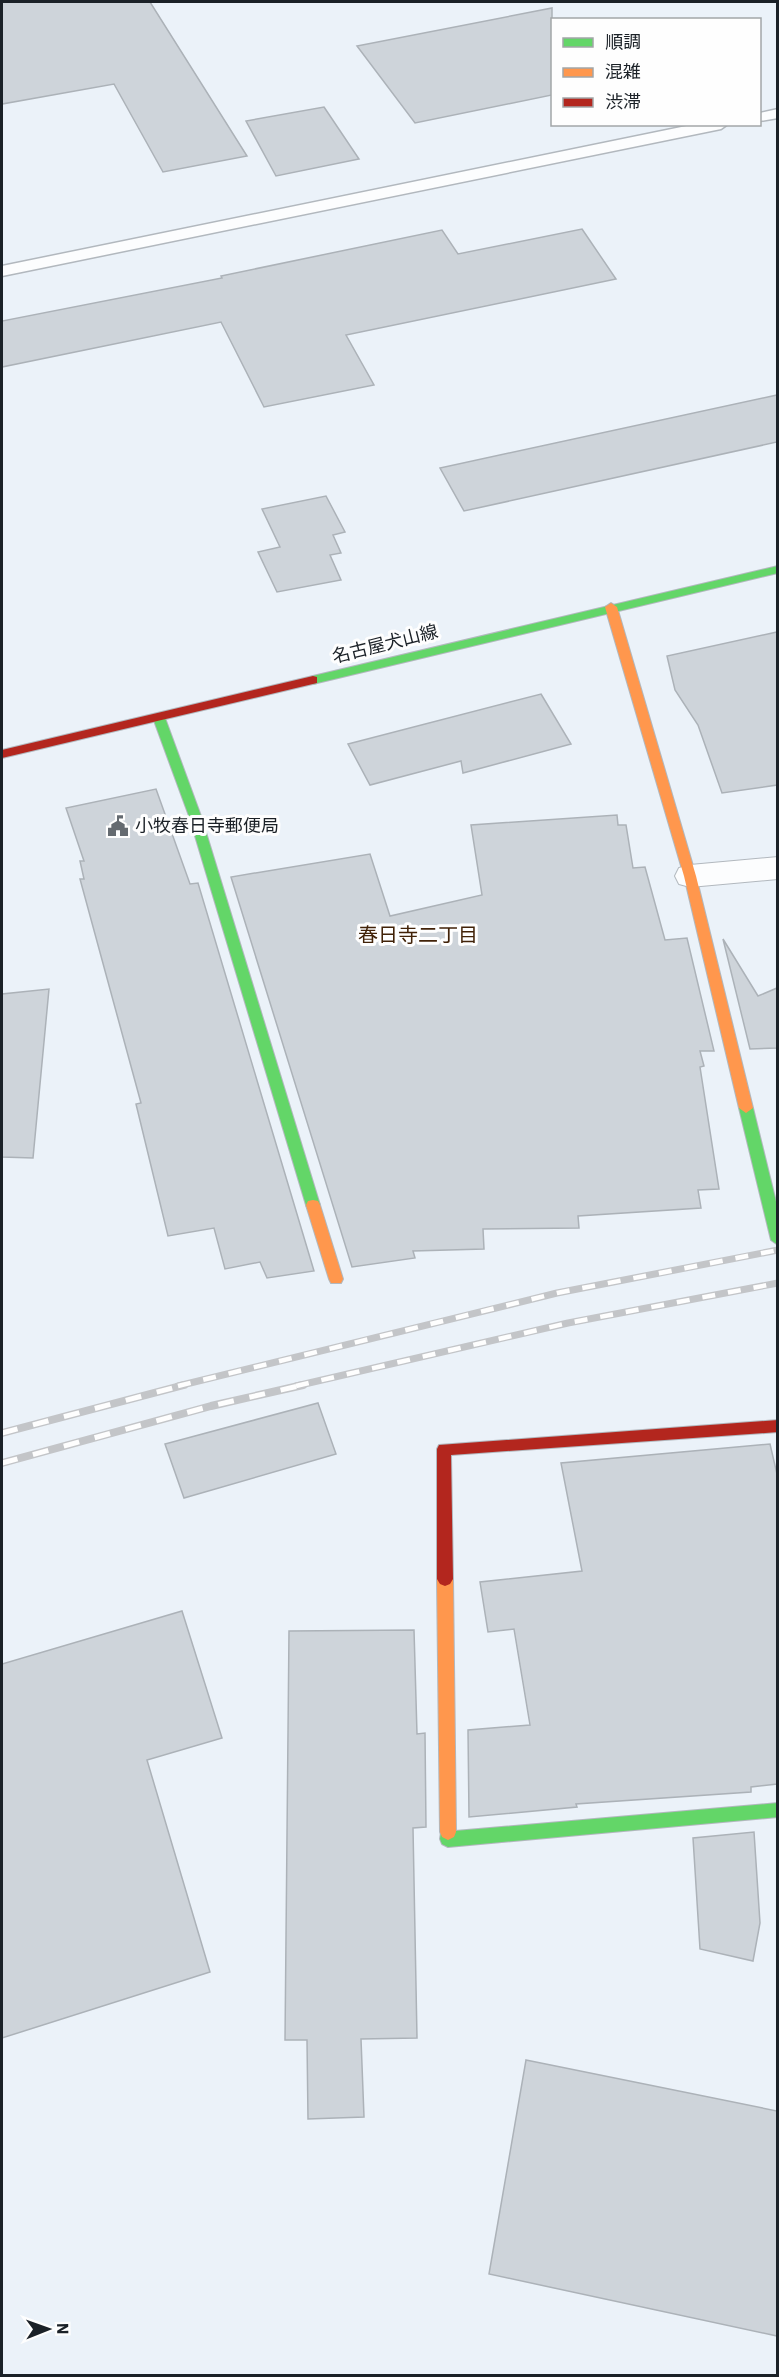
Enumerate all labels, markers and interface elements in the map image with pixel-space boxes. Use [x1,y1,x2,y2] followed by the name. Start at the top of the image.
[551,18,761,126] legend
[605,30,641,53] text: 順調
[605,60,641,83] text: 混雑
[605,90,641,113] text: 渋滞
[330,619,440,668] street label: 名古屋犬山線
[106,814,130,838] public building icon: 小牧春日寺郵便局
[135,814,279,837] place label: 小牧春日寺郵便局
[358,921,478,948] district label: 春日寺二丁目
[18,2299,78,2359] north arrow
[53,2323,73,2335] text: N

